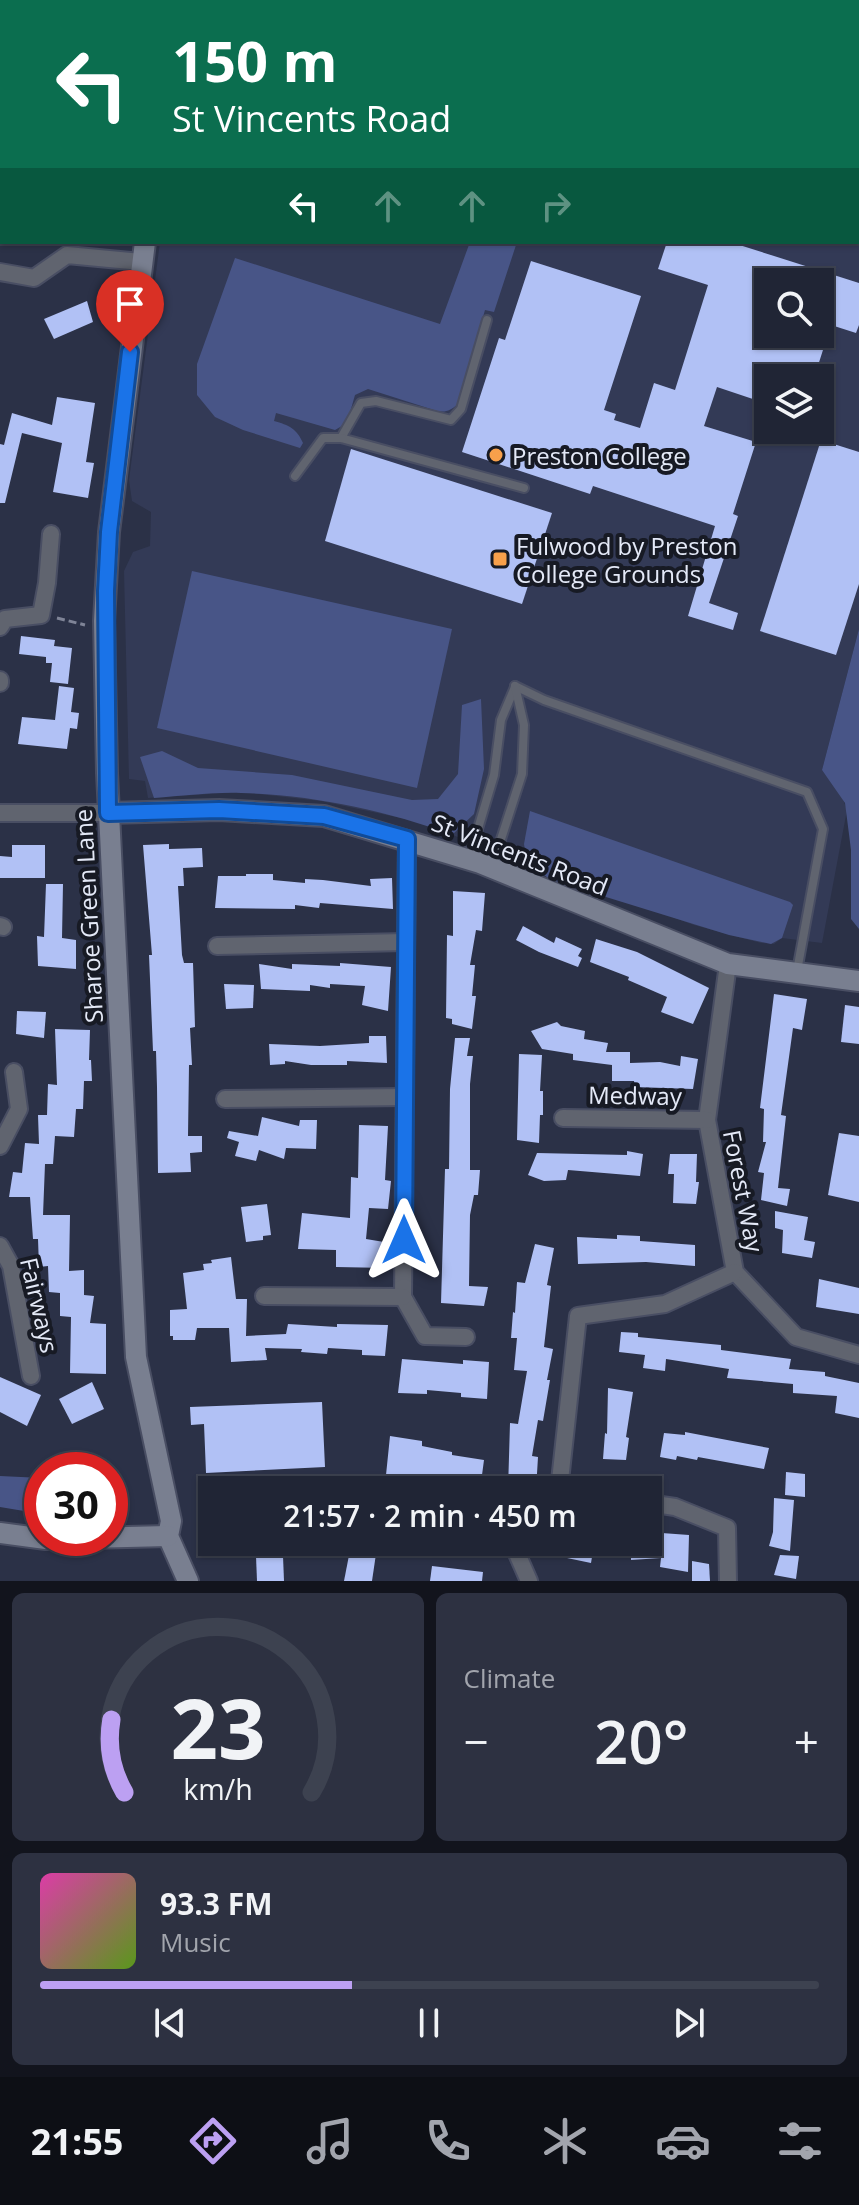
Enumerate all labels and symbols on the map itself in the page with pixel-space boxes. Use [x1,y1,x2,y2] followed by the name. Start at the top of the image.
[96,270,164,352] pin
[512,439,687,472] place label: Preston College
[487,446,505,464] marker: Preston College
[516,529,737,590] place label: Fulwood by Preston College Grounds
[491,550,509,568] marker: Fulwood by Preston College Grounds
[427,805,613,903] street label: St Vincents Road
[66,808,110,1024] street label: Sharoe Green Lane
[588,1078,683,1112] street label: Medway
[716,1127,772,1256] street label: Forest Way
[362,1198,446,1282] position arrow
[13,1254,67,1356] street label: Fairways
[24,1452,128,1556] speed limit sign: 30

